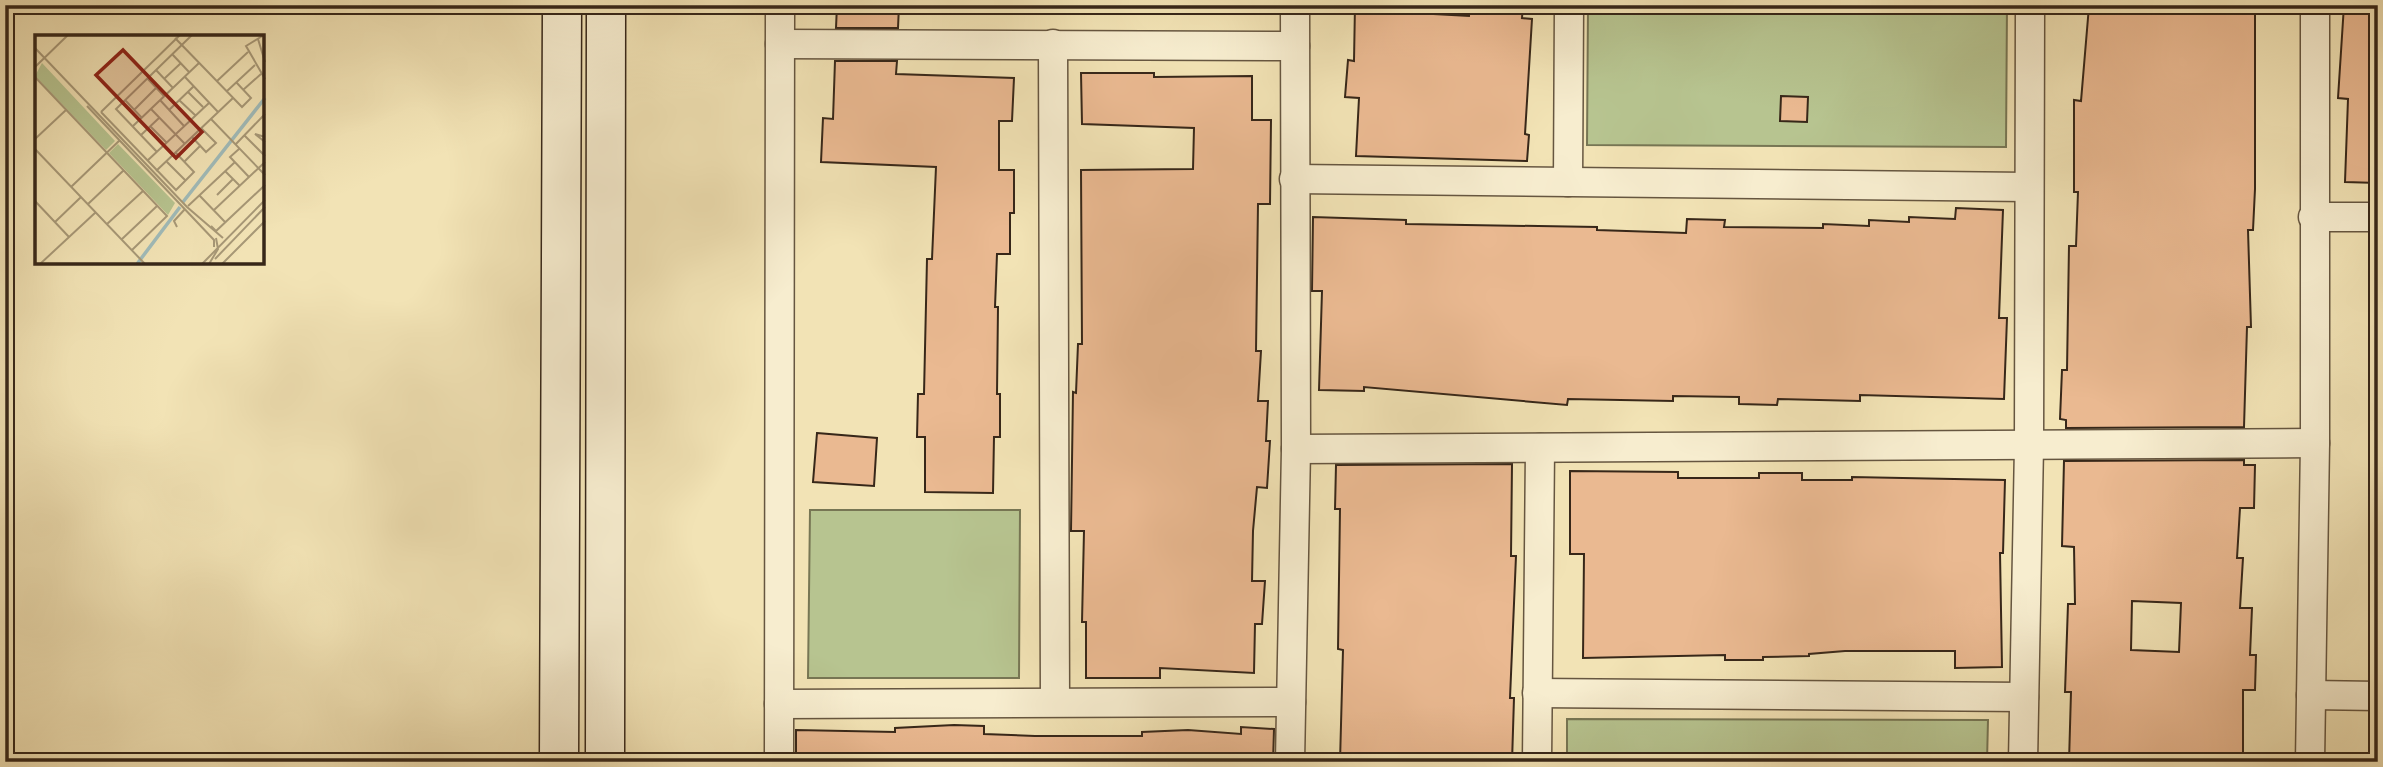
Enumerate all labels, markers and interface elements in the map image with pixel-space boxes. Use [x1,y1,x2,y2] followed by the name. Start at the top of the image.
[35,35,264,264] inset map

